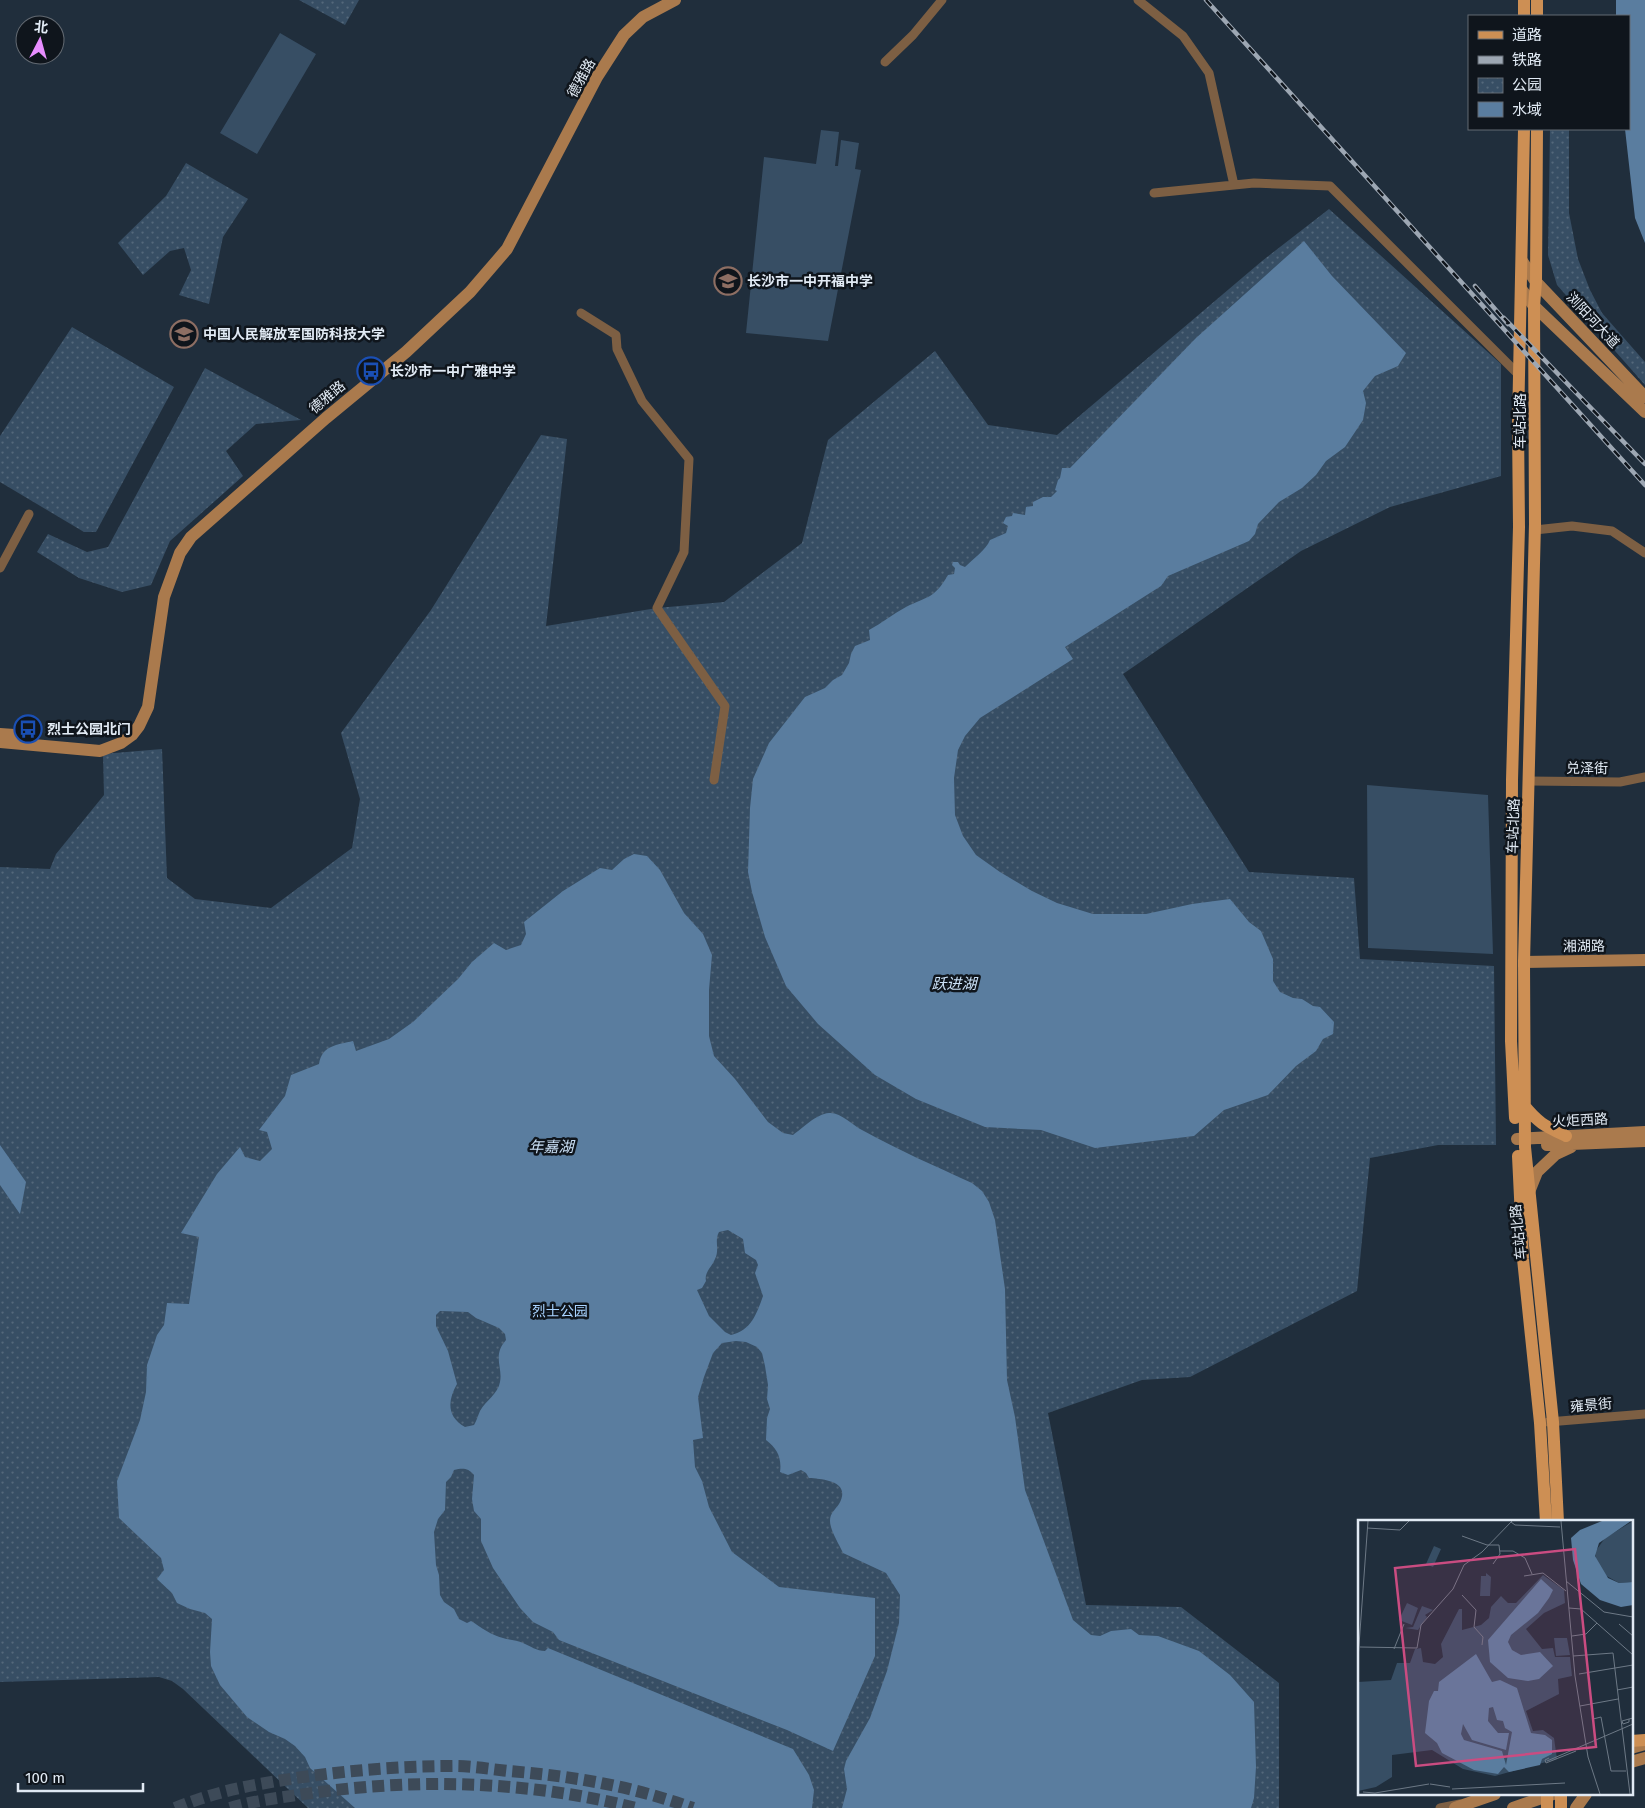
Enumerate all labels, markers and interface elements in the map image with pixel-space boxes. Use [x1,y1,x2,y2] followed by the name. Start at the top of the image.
[15,15,65,65] north arrow
[1468,15,1630,130] legend
[33,18,49,37] text: 北
[1512,26,1542,44] text: 道路
[1512,51,1542,69] text: 铁路
[564,56,599,101] street label: 德雅路
[1512,76,1542,94] text: 公园
[1512,101,1542,119] text: 水域
[713,266,743,296] school or university icon: 长沙市一中开福中学
[747,273,873,290] place label: 长沙市一中开福中学
[1563,289,1623,352] street label: 浏阳河大道
[169,319,199,349] school or university icon: 中国人民解放军国防科技大学
[203,326,385,343] place label: 中国人民解放军国防科技大学
[356,356,386,386] bus stop icon: 长沙市一中广雅中学
[390,363,516,380] place label: 长沙市一中广雅中学
[306,377,349,417] street label: 德雅路
[1512,393,1529,449] street label: 车站北路
[13,714,43,744] bus stop icon: 烈士公园北门
[47,721,131,738] place label: 烈士公园北门
[1566,760,1608,777] street label: 兑泽街
[1504,798,1523,854] street label: 车站北路
[1563,938,1605,955] street label: 湘湖路
[931,975,978,993] water label: 跃进湖
[1552,1111,1608,1130] street label: 火炬西路
[528,1138,575,1156] water label: 年嘉湖
[1507,1203,1530,1261] street label: 车站北路
[532,1303,588,1320] park label: 烈士公园
[1569,1395,1613,1416] street label: 雍景街
[1358,1520,1632,1796] inset map
[18,1760,142,1792] scale bar
[25,1769,65,1787] text: 100 m

